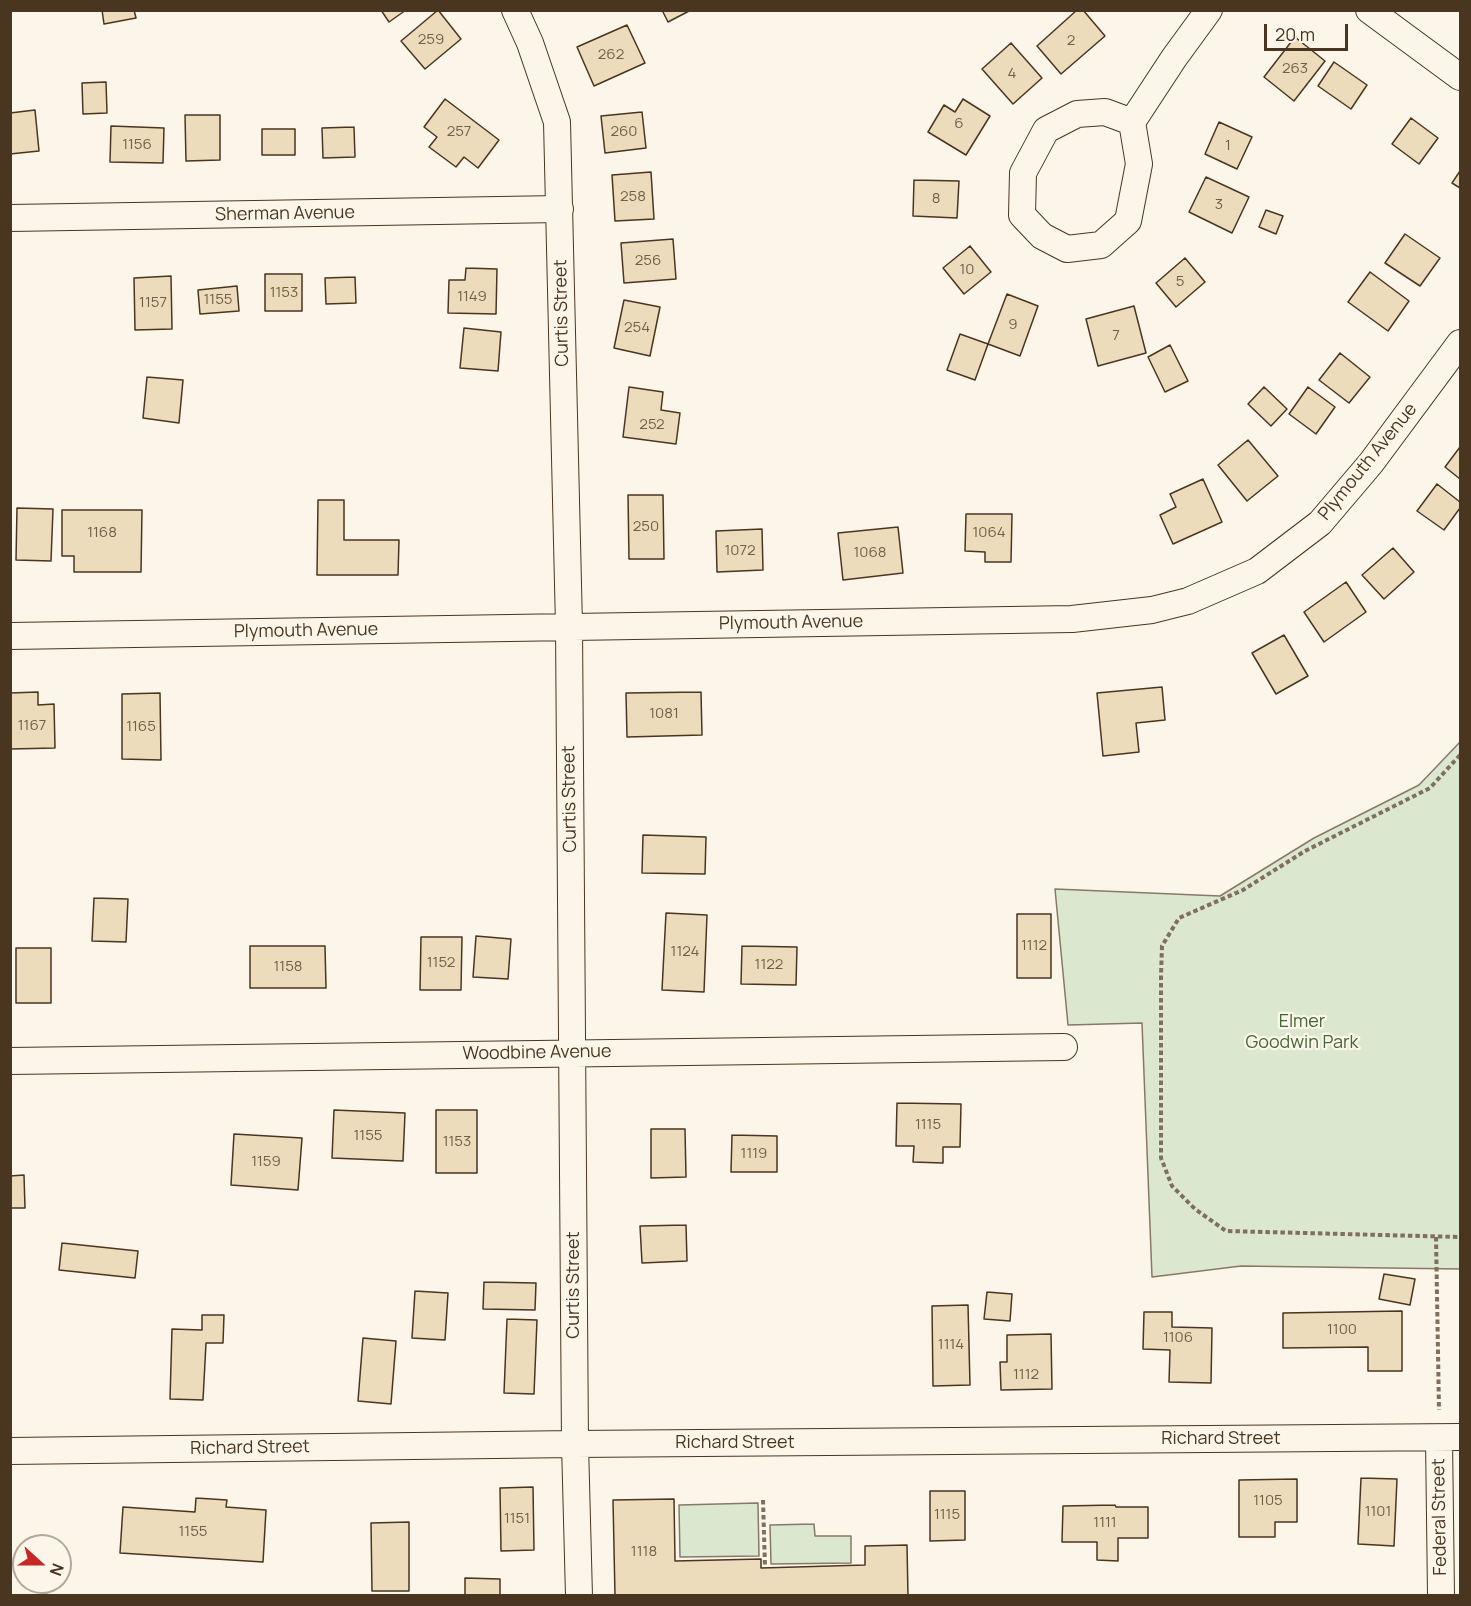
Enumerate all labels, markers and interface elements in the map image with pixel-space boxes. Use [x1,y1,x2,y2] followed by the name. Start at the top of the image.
[1267,12,1351,50] scale bar
[1275,22,1315,46] text: 20 m
[418,31,444,49] house number: 259
[1067,32,1075,50] house number: 2
[598,46,624,64] house number: 262
[1282,60,1308,78] house number: 263
[1008,65,1016,83] house number: 4
[954,115,964,133] house number: 6
[447,123,471,141] house number: 257
[610,123,638,141] house number: 260
[122,136,152,154] house number: 1156
[1225,137,1231,155] house number: 1
[620,188,646,206] house number: 258
[932,190,940,208] house number: 8
[1215,196,1223,214] house number: 3
[215,202,355,226] street label: Sherman Avenue
[635,252,661,270] house number: 256
[550,259,574,367] street label: Curtis Street
[960,261,974,279] house number: 10
[1176,273,1184,291] house number: 5
[270,284,298,302] house number: 1153
[457,288,487,306] house number: 1149
[203,291,233,309] house number: 1155
[139,294,167,312] house number: 1157
[1008,316,1018,334] house number: 9
[624,319,650,337] house number: 254
[1112,327,1120,345] house number: 7
[1314,399,1422,525] street label: Plymouth Avenue
[639,416,665,434] house number: 252
[633,518,659,536] house number: 250
[87,524,117,542] house number: 1168
[972,524,1006,542] house number: 1064
[724,542,756,560] house number: 1072
[853,544,887,562] house number: 1068
[719,611,863,635] street label: Plymouth Avenue
[234,619,378,643] street label: Plymouth Avenue
[649,705,679,723] house number: 1081
[18,717,46,735] house number: 1167
[126,718,156,736] house number: 1165
[558,745,582,853] street label: Curtis Street
[1021,937,1047,955] house number: 1112
[671,943,699,961] house number: 1124
[427,954,455,972] house number: 1152
[755,956,783,974] house number: 1122
[273,958,303,976] house number: 1158
[1246,1011,1358,1054] park label: Elmer Goodwin Park
[462,1041,612,1065] street label: Woodbine Avenue
[915,1116,941,1134] house number: 1115
[353,1127,383,1145] house number: 1155
[443,1133,471,1151] house number: 1153
[741,1145,767,1163] house number: 1119
[251,1153,281,1171] house number: 1159
[563,1231,585,1339] street label: Curtis Street
[1327,1321,1357,1339] house number: 1100
[1163,1329,1193,1347] house number: 1106
[938,1336,964,1354] house number: 1114
[1013,1366,1039,1384] house number: 1112
[1161,1428,1281,1450] street label: Richard Street
[675,1432,795,1454] street label: Richard Street
[190,1436,310,1460] street label: Richard Street
[1428,1458,1452,1576] street label: Federal Street
[1253,1492,1283,1510] house number: 1105
[1365,1503,1391,1521] house number: 1101
[934,1506,960,1524] house number: 1115
[504,1510,530,1528] house number: 1151
[1093,1514,1117,1532] house number: 1111
[178,1523,208,1541] house number: 1155
[12,1534,72,1594] north arrow
[631,1543,657,1561] house number: 1118
[45,1560,69,1579] text: N

